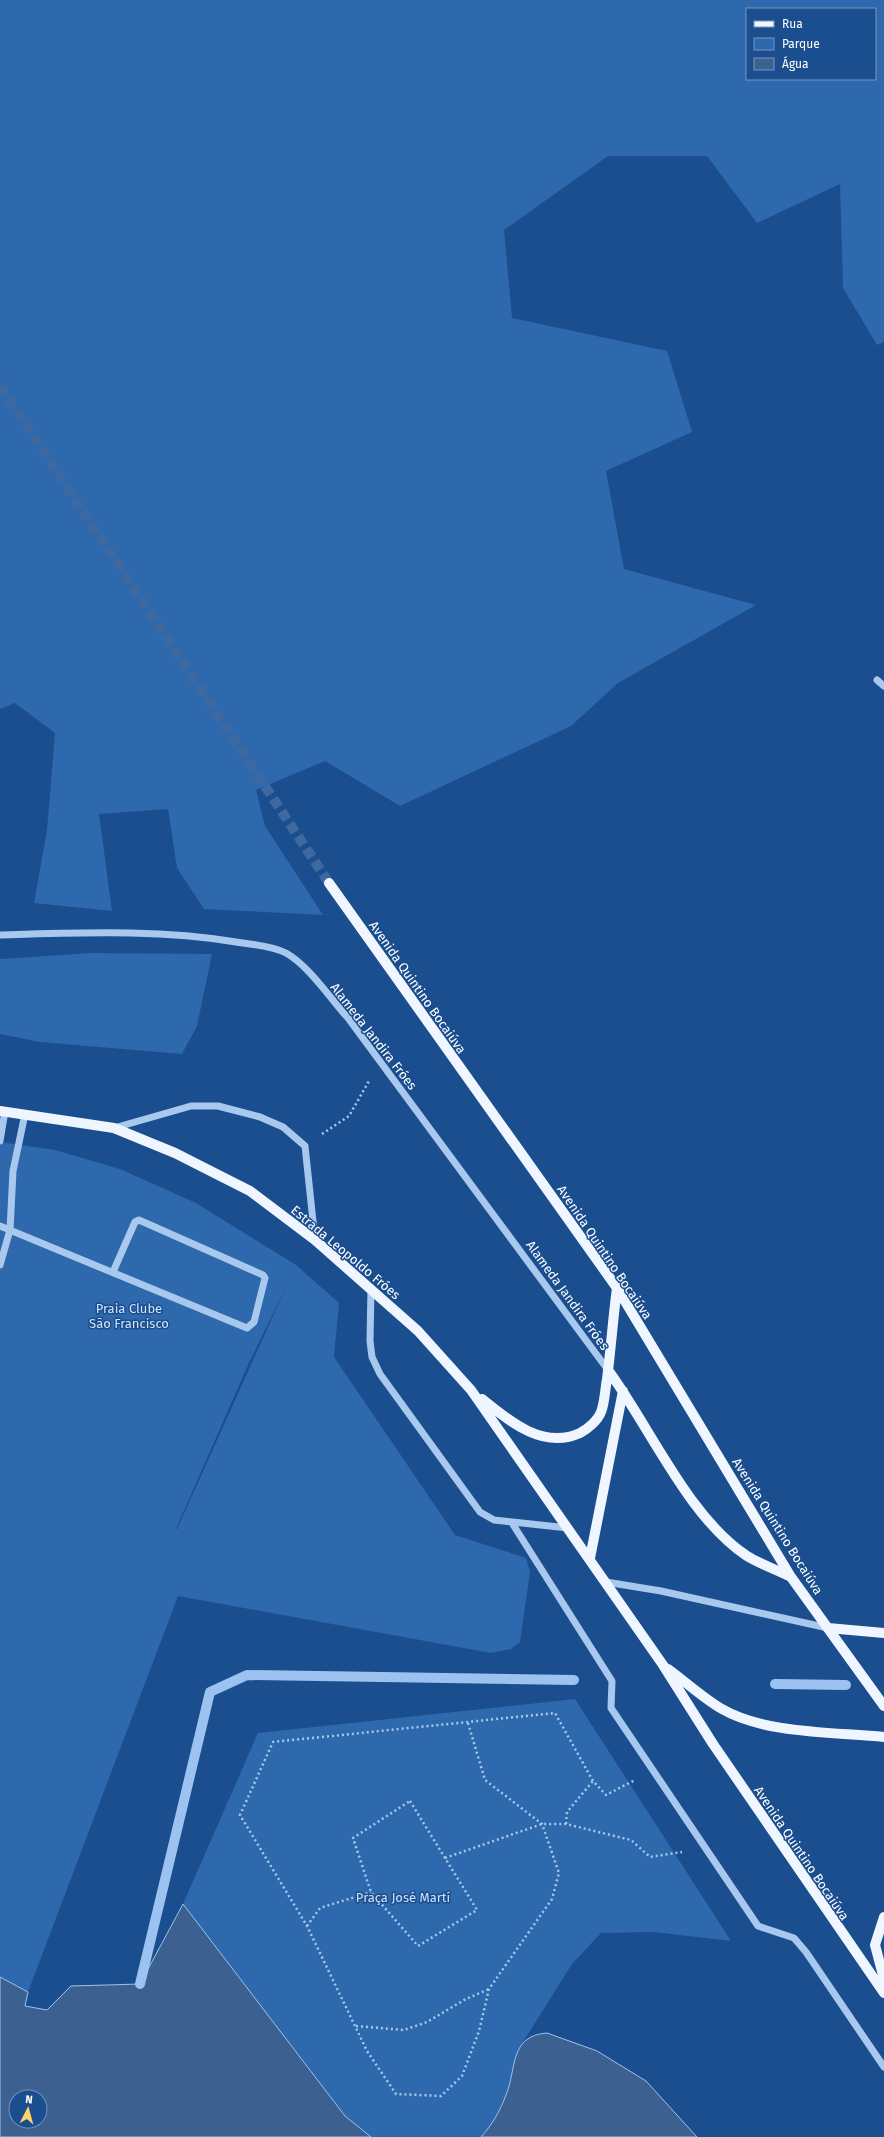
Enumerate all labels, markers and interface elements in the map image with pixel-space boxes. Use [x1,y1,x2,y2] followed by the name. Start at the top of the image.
[746,8,876,80] legend
[782,17,803,31] text: Rua
[782,37,820,51] text: Parque
[782,56,809,71] text: Água
[366,918,469,1056] street label: Avenida Quintino Bocaiúva
[327,980,420,1093] street label: Alameda Jandira Fróes
[554,1182,655,1322] street label: Avenida Quintino Bocaiúva
[288,1202,403,1302] street label: Estrada Leopoldo Fróes
[523,1238,612,1353] street label: Alameda Jandira Fróes
[89,1301,169,1331] park label: Praia Clube São Francisco
[729,1455,826,1597] street label: Avenida Quintino Bocaiúva
[751,1783,852,1923] street label: Avenida Quintino Bocaiúva
[356,1890,450,1905] park label: Praça José Martí
[8,2089,48,2129] north arrow
[25,2093,33,2106] text: N

